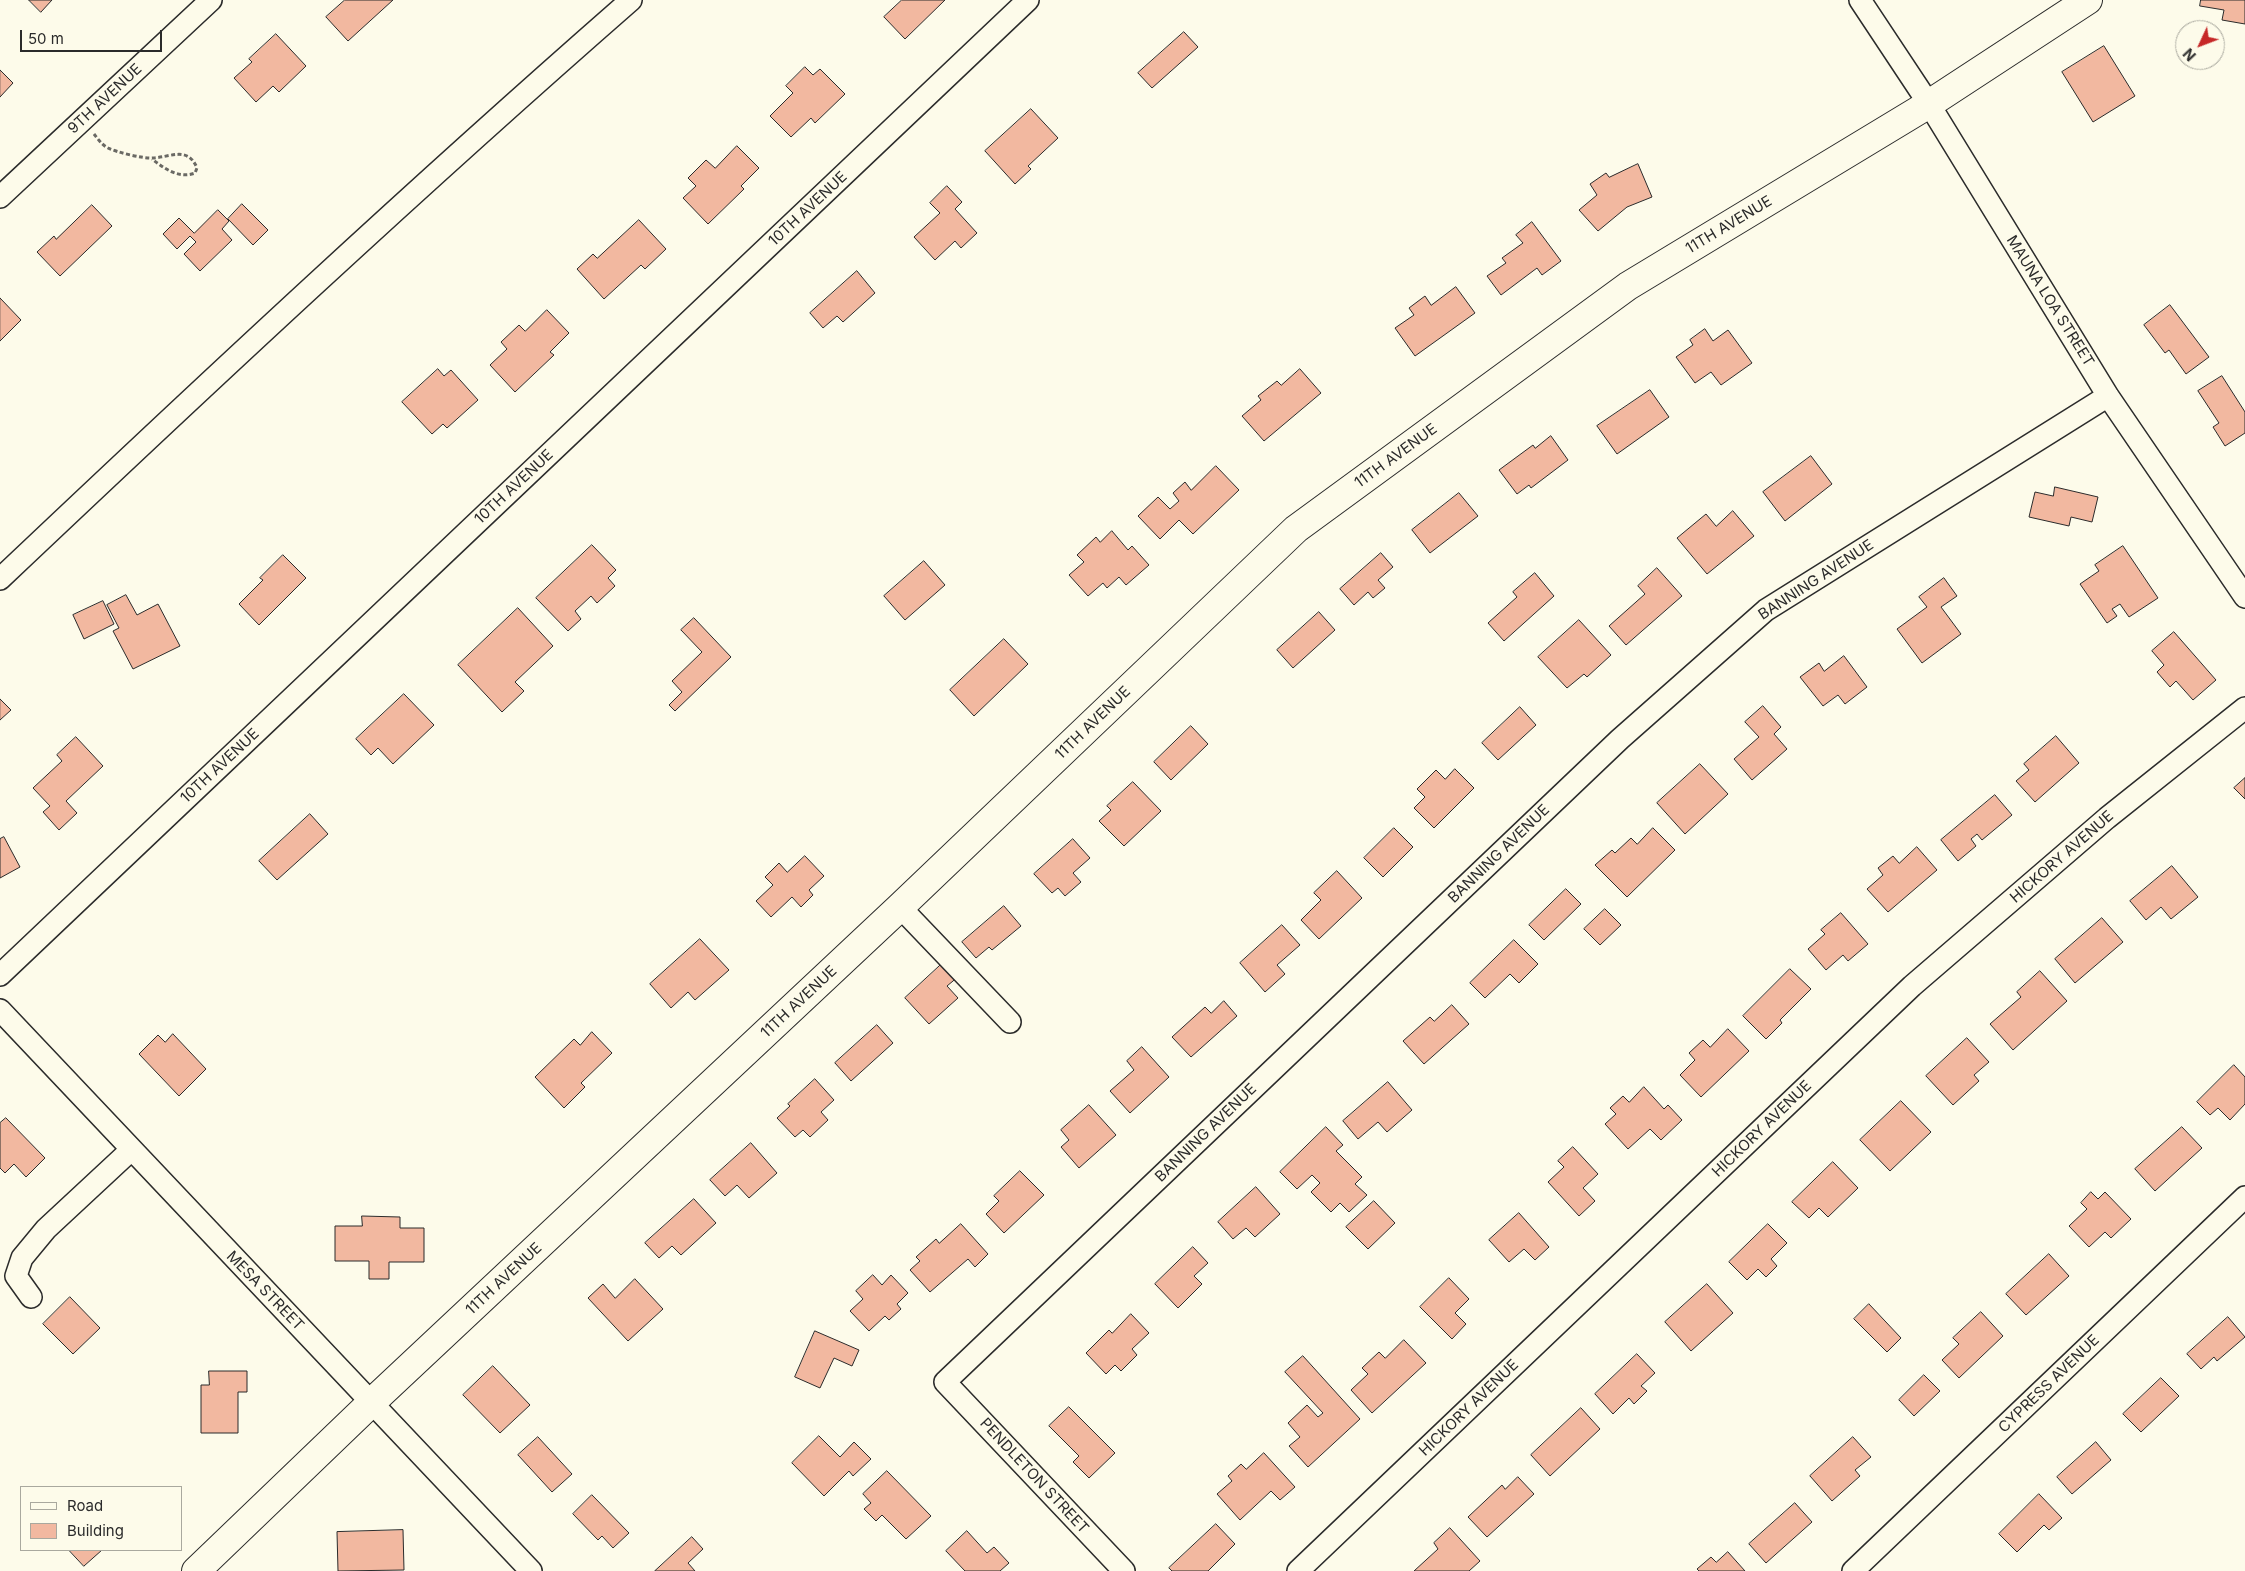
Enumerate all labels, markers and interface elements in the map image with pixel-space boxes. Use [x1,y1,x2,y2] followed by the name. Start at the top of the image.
[22,20,165,52] scale bar
[2175,20,2225,70] north arrow
[28,29,64,48] text: 50 m
[2180,45,2199,65] text: N
[64,60,146,138] street label: 9TH AVENUE
[765,168,851,250] street label: 10TH AVENUE
[1683,192,1775,258] street label: 11TH AVENUE
[2002,232,2098,370] street label: MAUNA LOA STREET
[1351,420,1441,492] street label: 11TH AVENUE
[471,446,557,528] street label: 10TH AVENUE
[1755,536,1877,624] street label: BANNING AVENUE
[1052,683,1134,763] street label: 11TH AVENUE
[177,725,263,807] street label: 10TH AVENUE
[1445,801,1553,907] street label: BANNING AVENUE
[2007,807,2117,907] street label: HICKORY AVENUE
[757,962,841,1042] street label: 11TH AVENUE
[1709,1077,1815,1181] street label: HICKORY AVENUE
[1152,1080,1260,1186] street label: BANNING AVENUE
[462,1239,546,1319] street label: 11TH AVENUE
[223,1248,307,1334] street label: MESA STREET
[1995,1331,2103,1437] street label: CYPRESS AVENUE
[1416,1356,1522,1460] street label: HICKORY AVENUE
[976,1415,1092,1537] street label: PENDLETON STREET
[20,1486,182,1551] legend
[67,1496,103,1515] text: Road
[67,1521,124,1540] text: Building

